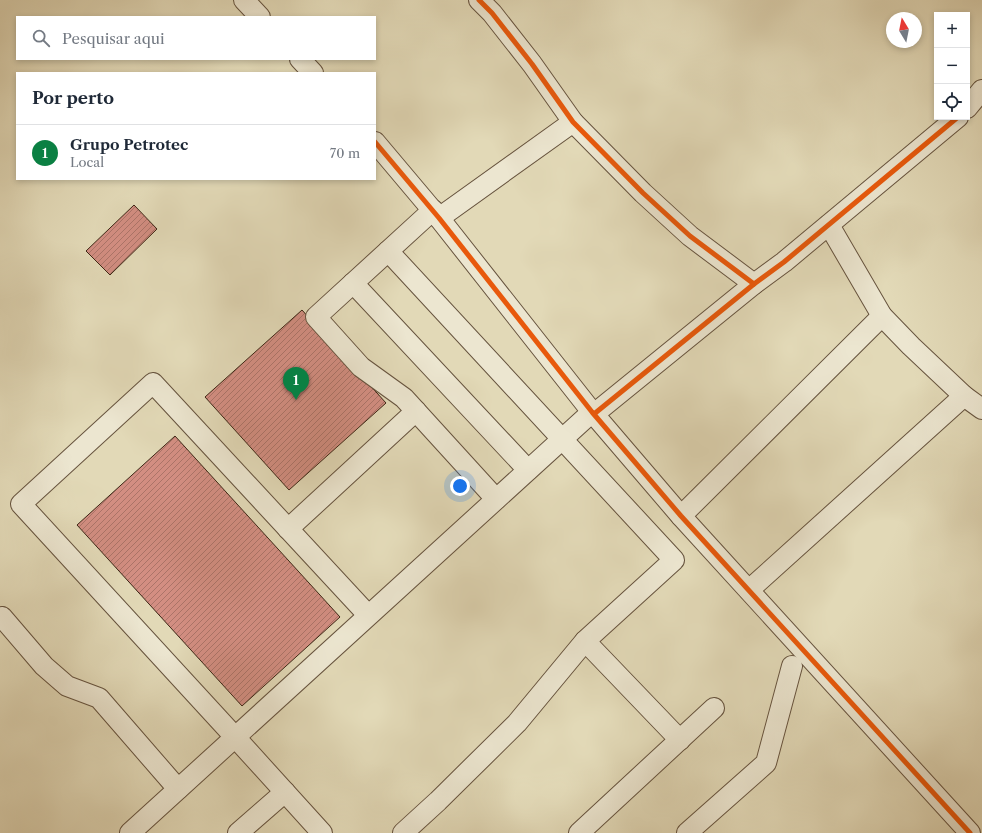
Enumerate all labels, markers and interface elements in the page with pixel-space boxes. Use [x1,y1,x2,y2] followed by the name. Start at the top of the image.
[886,12,922,48] north arrow
[934,12,970,120] map controls
[934,12,970,48] button: +
[16,16,376,60] search box
[30,27,52,49] icon: search
[62,29,165,48] text: Pesquisar aqui
[934,48,970,84] button: −
[934,84,970,120] button: locate
[32,88,114,108] text: Por perto
[70,135,188,154] text: Grupo Petrotec
[42,145,48,161] text: 1
[330,145,360,161] text: 70 m
[70,154,104,170] text: Local
[283,367,309,400] pin: 1
[450,476,470,496] your location

